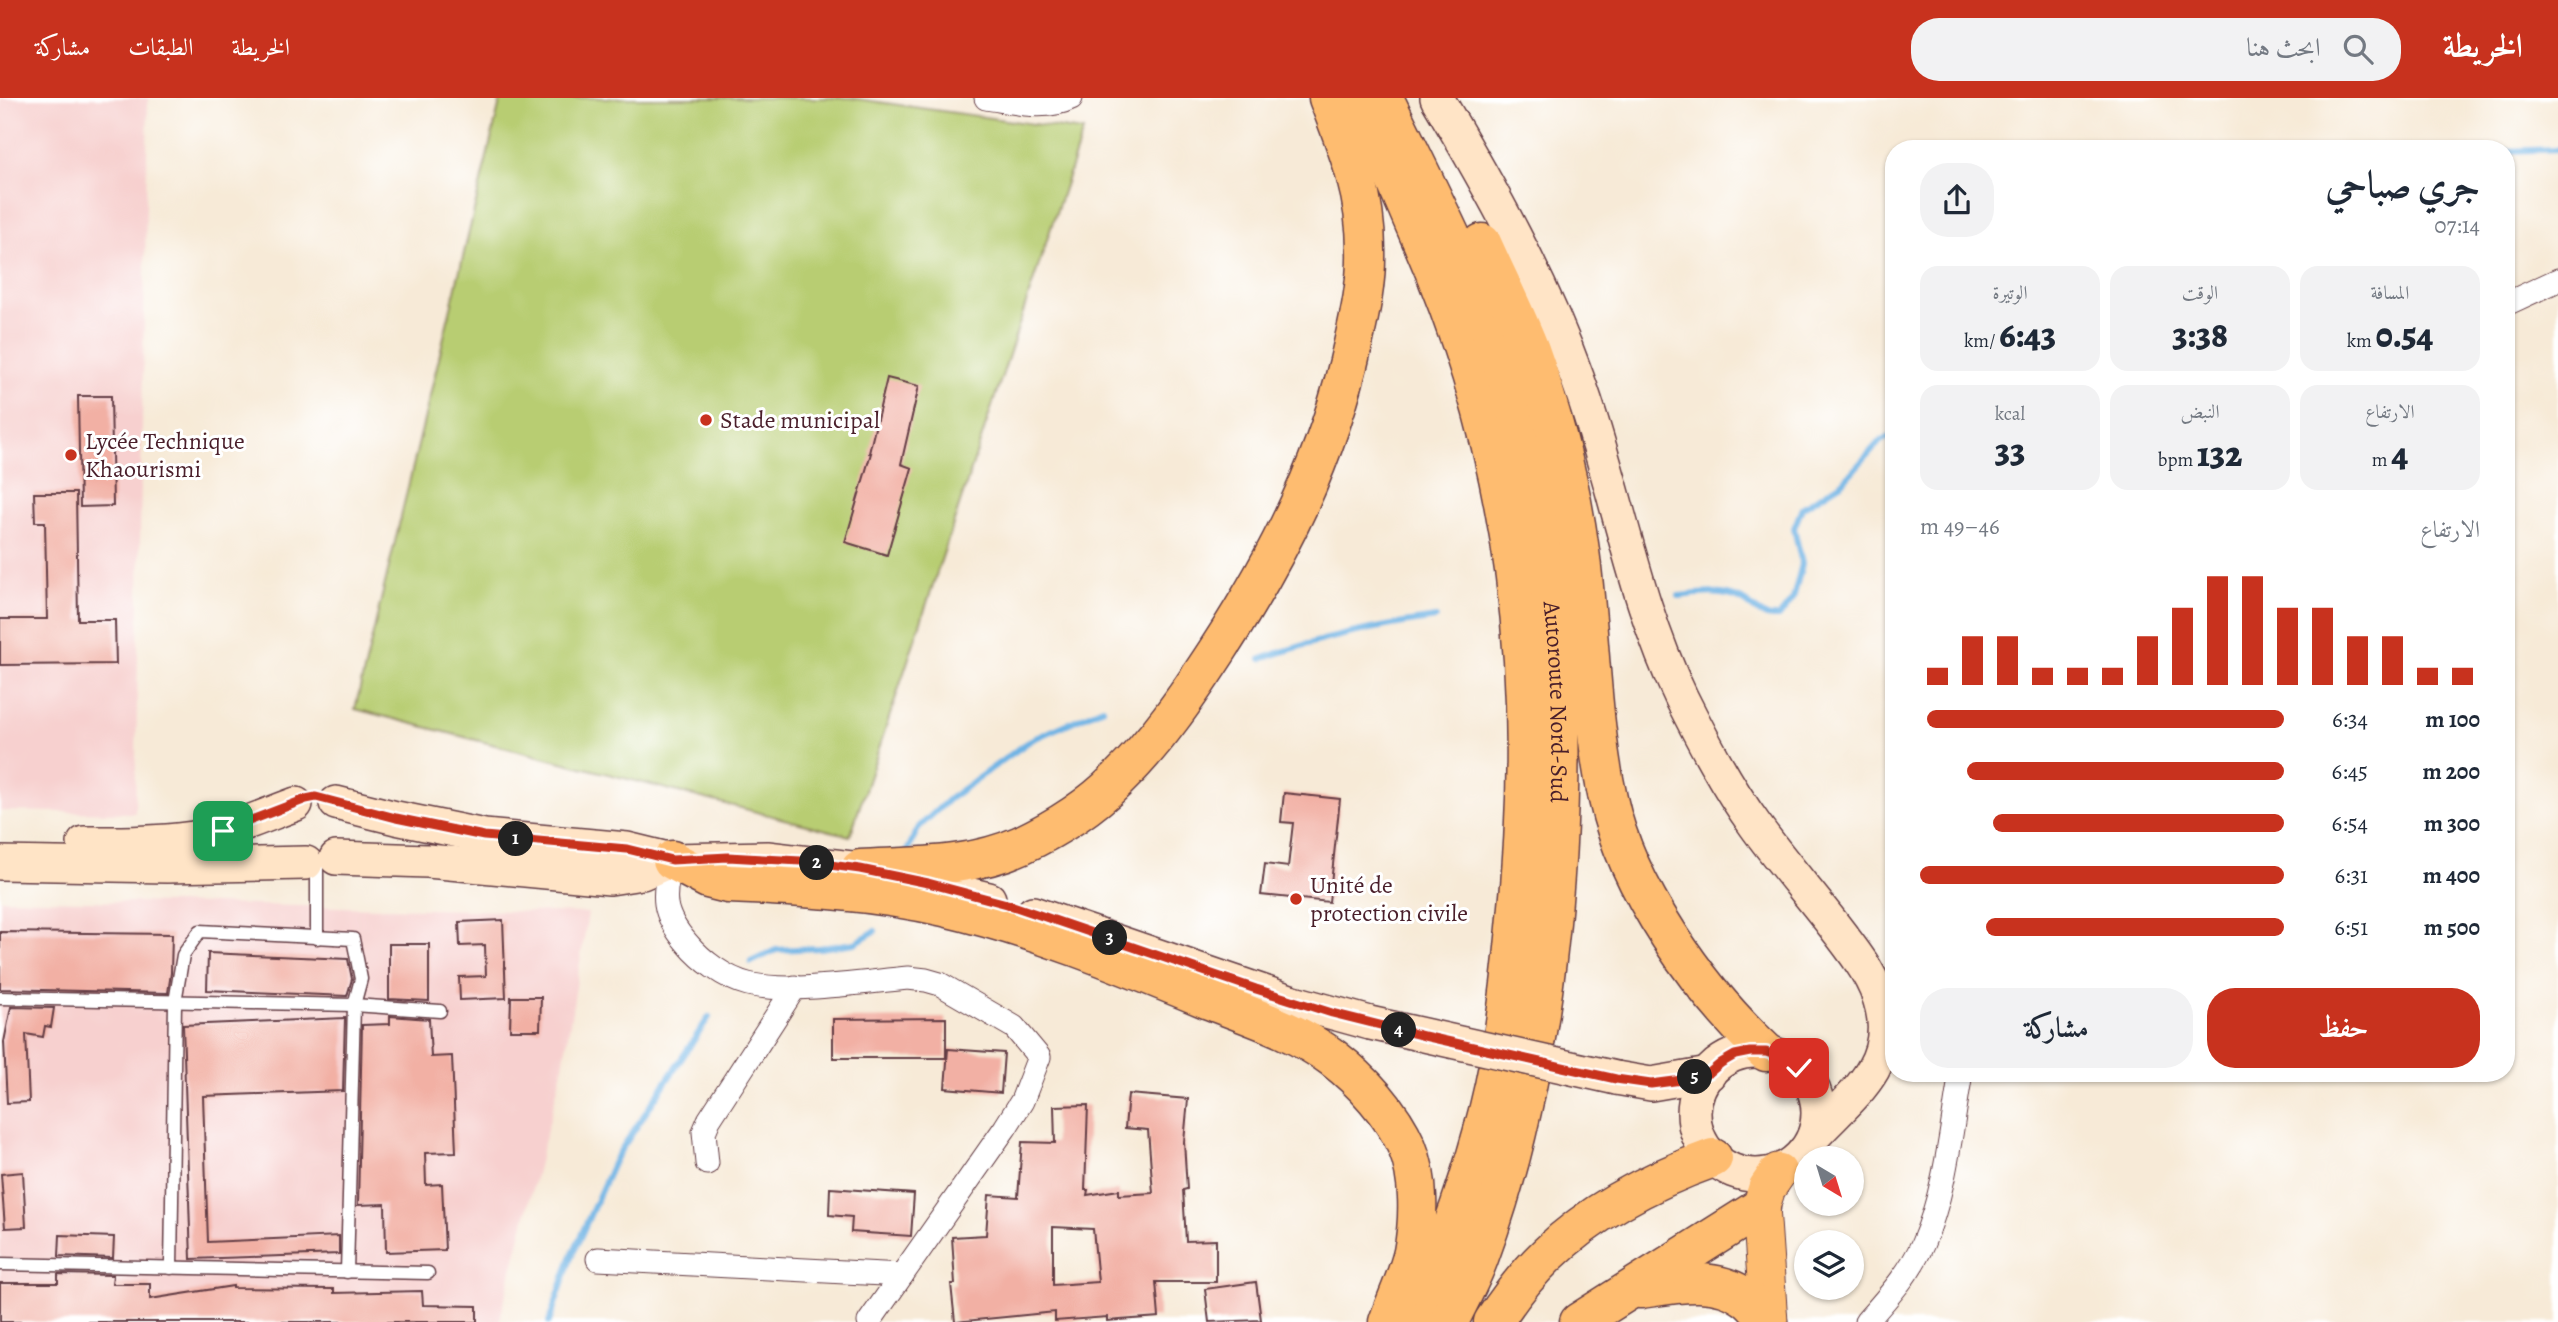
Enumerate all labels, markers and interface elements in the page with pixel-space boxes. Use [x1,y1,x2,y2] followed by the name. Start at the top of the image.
[1911,18,2401,81] search box
[2443,23,2523,68] text: الخريطة
[2246,30,2321,65] text: ابحث هنا
[2339,30,2377,68] icon: search
[35,31,90,63] text: مشاركة
[128,31,194,63] text: الطبقات
[232,31,290,63] text: الخريطة
[2326,158,2480,210] text: جري صباحي
[1920,163,1994,237] button: share
[2434,210,2480,241] text: 07:14
[1992,280,2028,306] text: الوتيرة
[2182,280,2218,306] text: الوقت
[2371,280,2409,306] text: المسافة
[1999,311,2056,359] text: 6:43
[2172,311,2228,359] text: 3:38
[2376,311,2433,359] text: 0.54
[1964,328,1999,354] text: /km
[2347,328,2376,354] text: km
[2180,399,2220,425] text: النبض
[2365,399,2415,425] text: الارتفاع
[1995,401,2025,427] text: kcal
[720,404,880,436] place label: Stade municipal
[698,412,714,428] marker: Stade municipal
[85,425,245,485] place label: Lycée Technique Khaourismi
[1995,427,2025,475] text: 33
[2197,430,2242,478] text: 132
[2391,430,2408,478] text: 4
[63,447,79,463] marker: Lycée Technique Khaourismi
[2158,447,2197,473] text: bpm
[2372,447,2391,473] text: m
[1920,511,2000,542] text: 46–49 m
[2420,514,2480,545] text: الارتفاع
[1536,598,1575,803] street label: Autoroute Nord-Sud
[2332,704,2368,735] text: 6:34
[2425,704,2480,735] text: 100 m
[2332,756,2368,787] text: 6:45
[2422,756,2480,787] text: 200 m
[193,801,253,861] pin
[2332,808,2368,839] text: 6:54
[2424,808,2480,839] text: 300 m
[204,812,242,850] icon: arrive
[498,822,534,856] pin: 1
[512,825,519,851] text: 1
[800,846,834,880] pin: 2
[812,849,821,875] text: 2
[2334,860,2368,891] text: 6:31
[2423,860,2480,891] text: 400 m
[1310,869,1468,929] place label: Unité de protection civile
[1288,891,1304,907] marker: Unité de protection civile
[2334,912,2368,943] text: 6:51
[2424,912,2480,943] text: 500 m
[1092,920,1128,956] pin: 3
[1105,924,1114,950] text: 3
[1920,988,2193,1068] button: مشاركة
[2207,988,2480,1068] button: حفظ
[1382,1012,1416,1048] pin: 4
[1394,1016,1403,1042] text: 4
[1769,1038,1829,1098] pin
[1780,1049,1818,1087] icon: check
[1678,1060,1712,1094] pin: 5
[1690,1063,1699,1089] text: 5
[1794,1146,1864,1216] north arrow
[1794,1146,1864,1300] map controls
[1794,1230,1864,1300] button: layers

